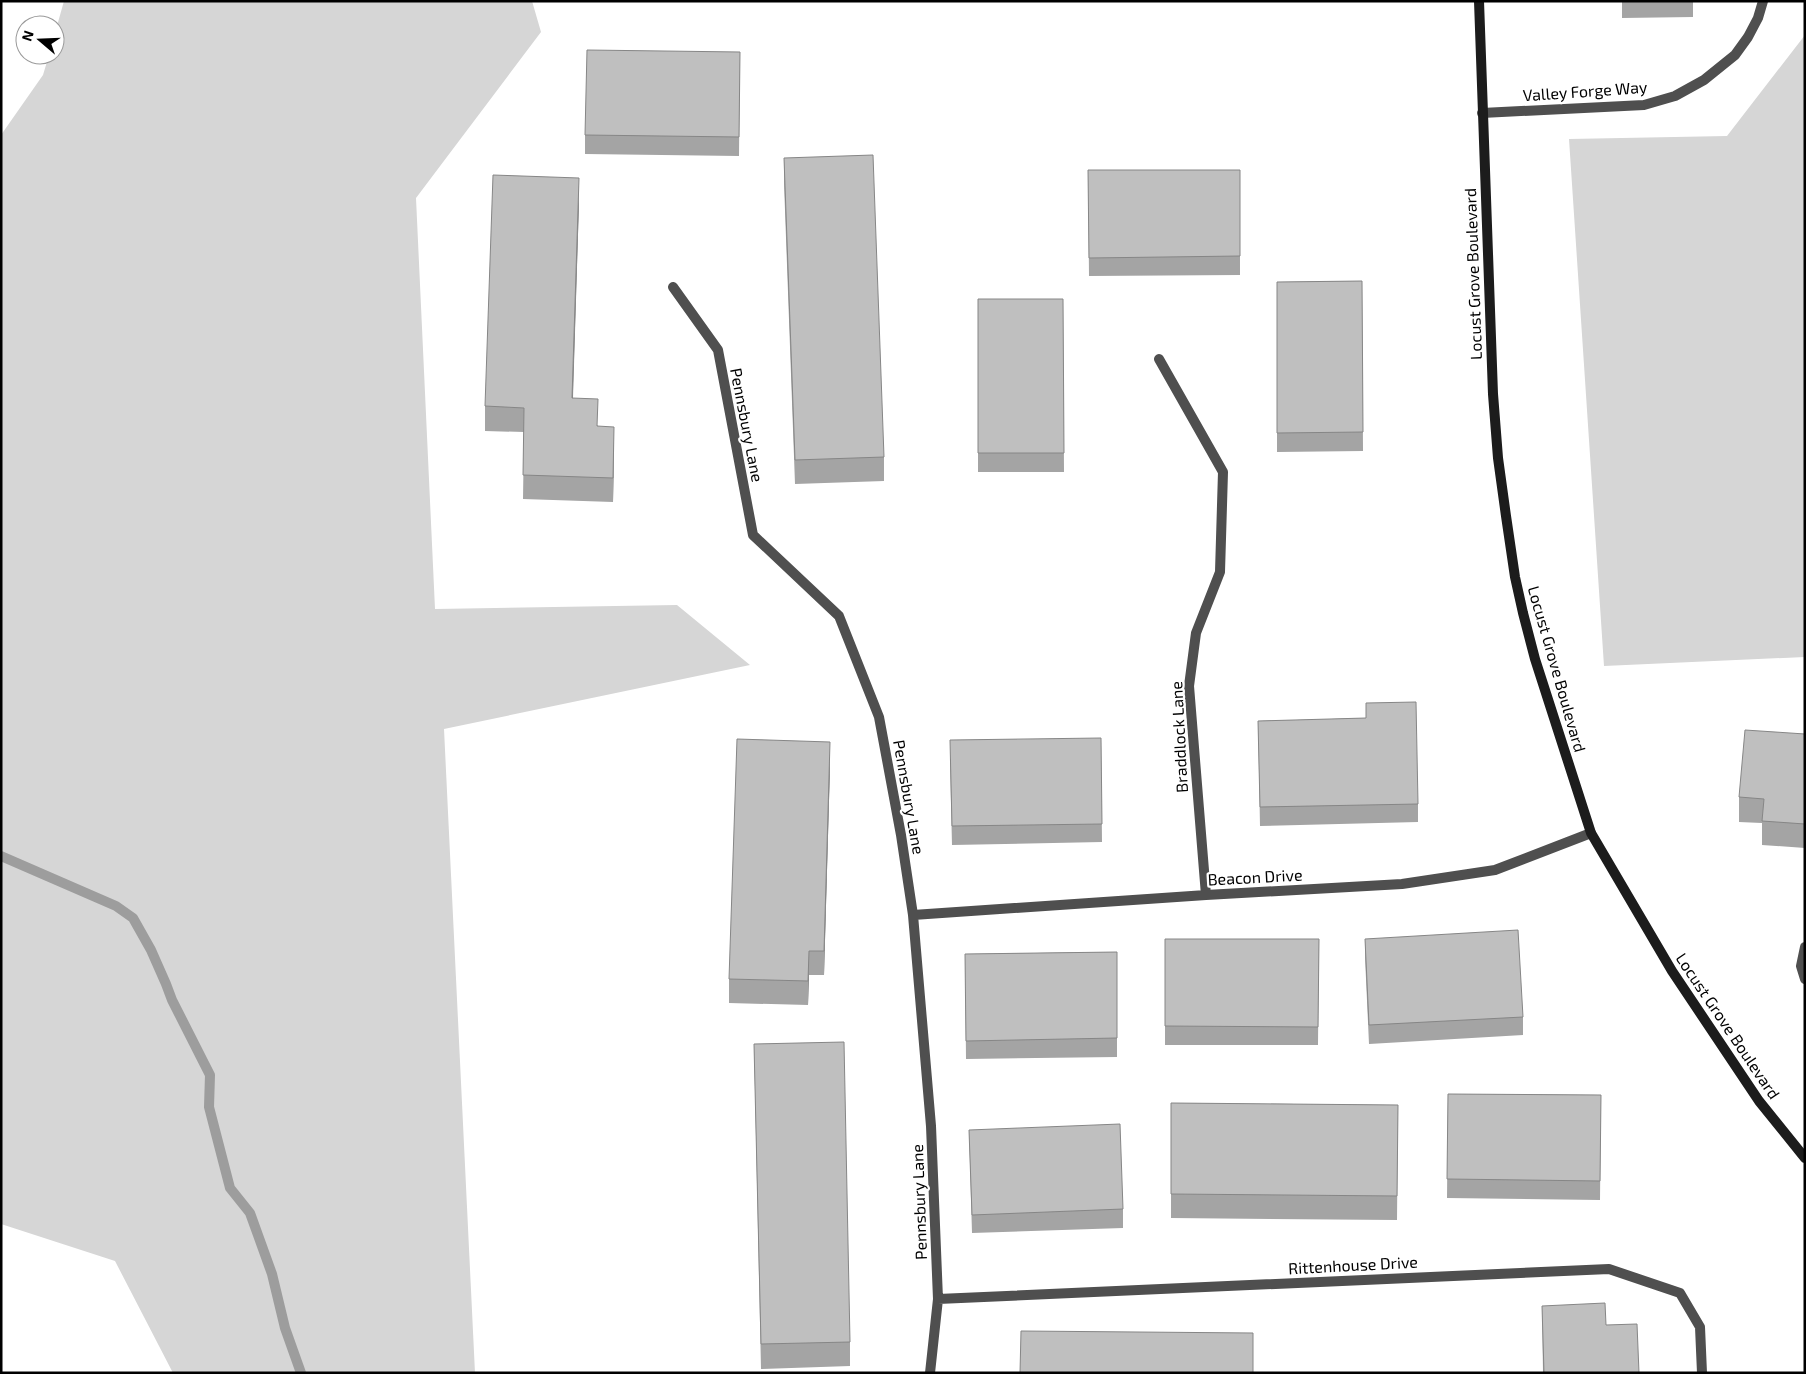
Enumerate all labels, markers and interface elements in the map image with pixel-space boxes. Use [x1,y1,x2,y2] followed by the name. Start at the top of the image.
[15,15,65,65] north arrow
[18,28,37,43] text: N
[1522,77,1648,104] street label: Valley Forge Way
[1460,188,1485,360] street label: Locust Grove Boulevard
[727,366,768,484] street label: Pennsbury Lane
[1525,584,1590,754] street label: Locust Grove Boulevard
[1166,681,1191,793] street label: Braddlock Lane
[890,738,929,856] street label: Pennsbury Lane
[1207,865,1303,888] street label: Beacon Drive
[1672,949,1784,1102] street label: Locust Grove Boulevard
[907,1144,930,1260] street label: Pennsbury Lane
[1288,1252,1418,1277] street label: Rittenhouse Drive

